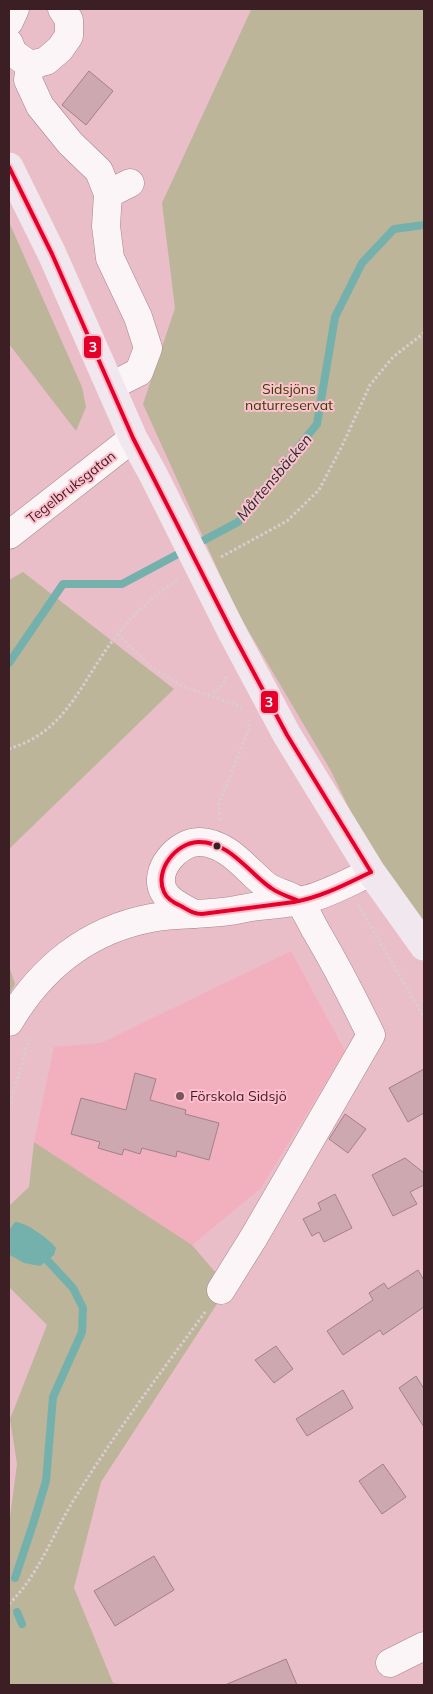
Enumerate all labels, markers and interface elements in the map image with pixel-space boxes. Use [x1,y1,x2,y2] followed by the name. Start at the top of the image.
[83,335,102,359] line badge: 3
[89,338,97,356] text: 3
[245,380,333,414] park label: Sidsjöns naturreservat
[232,430,316,524] water label: Mårtensbäcken
[23,447,119,527] street label: Tegelbruksgatan
[260,690,279,714] line badge: 3
[265,693,273,711] text: 3
[212,841,222,851] unlabelled marker
[190,1087,287,1105] place label: Förskola Sidsjö
[174,1090,186,1102] marker: Förskola Sidsjö

